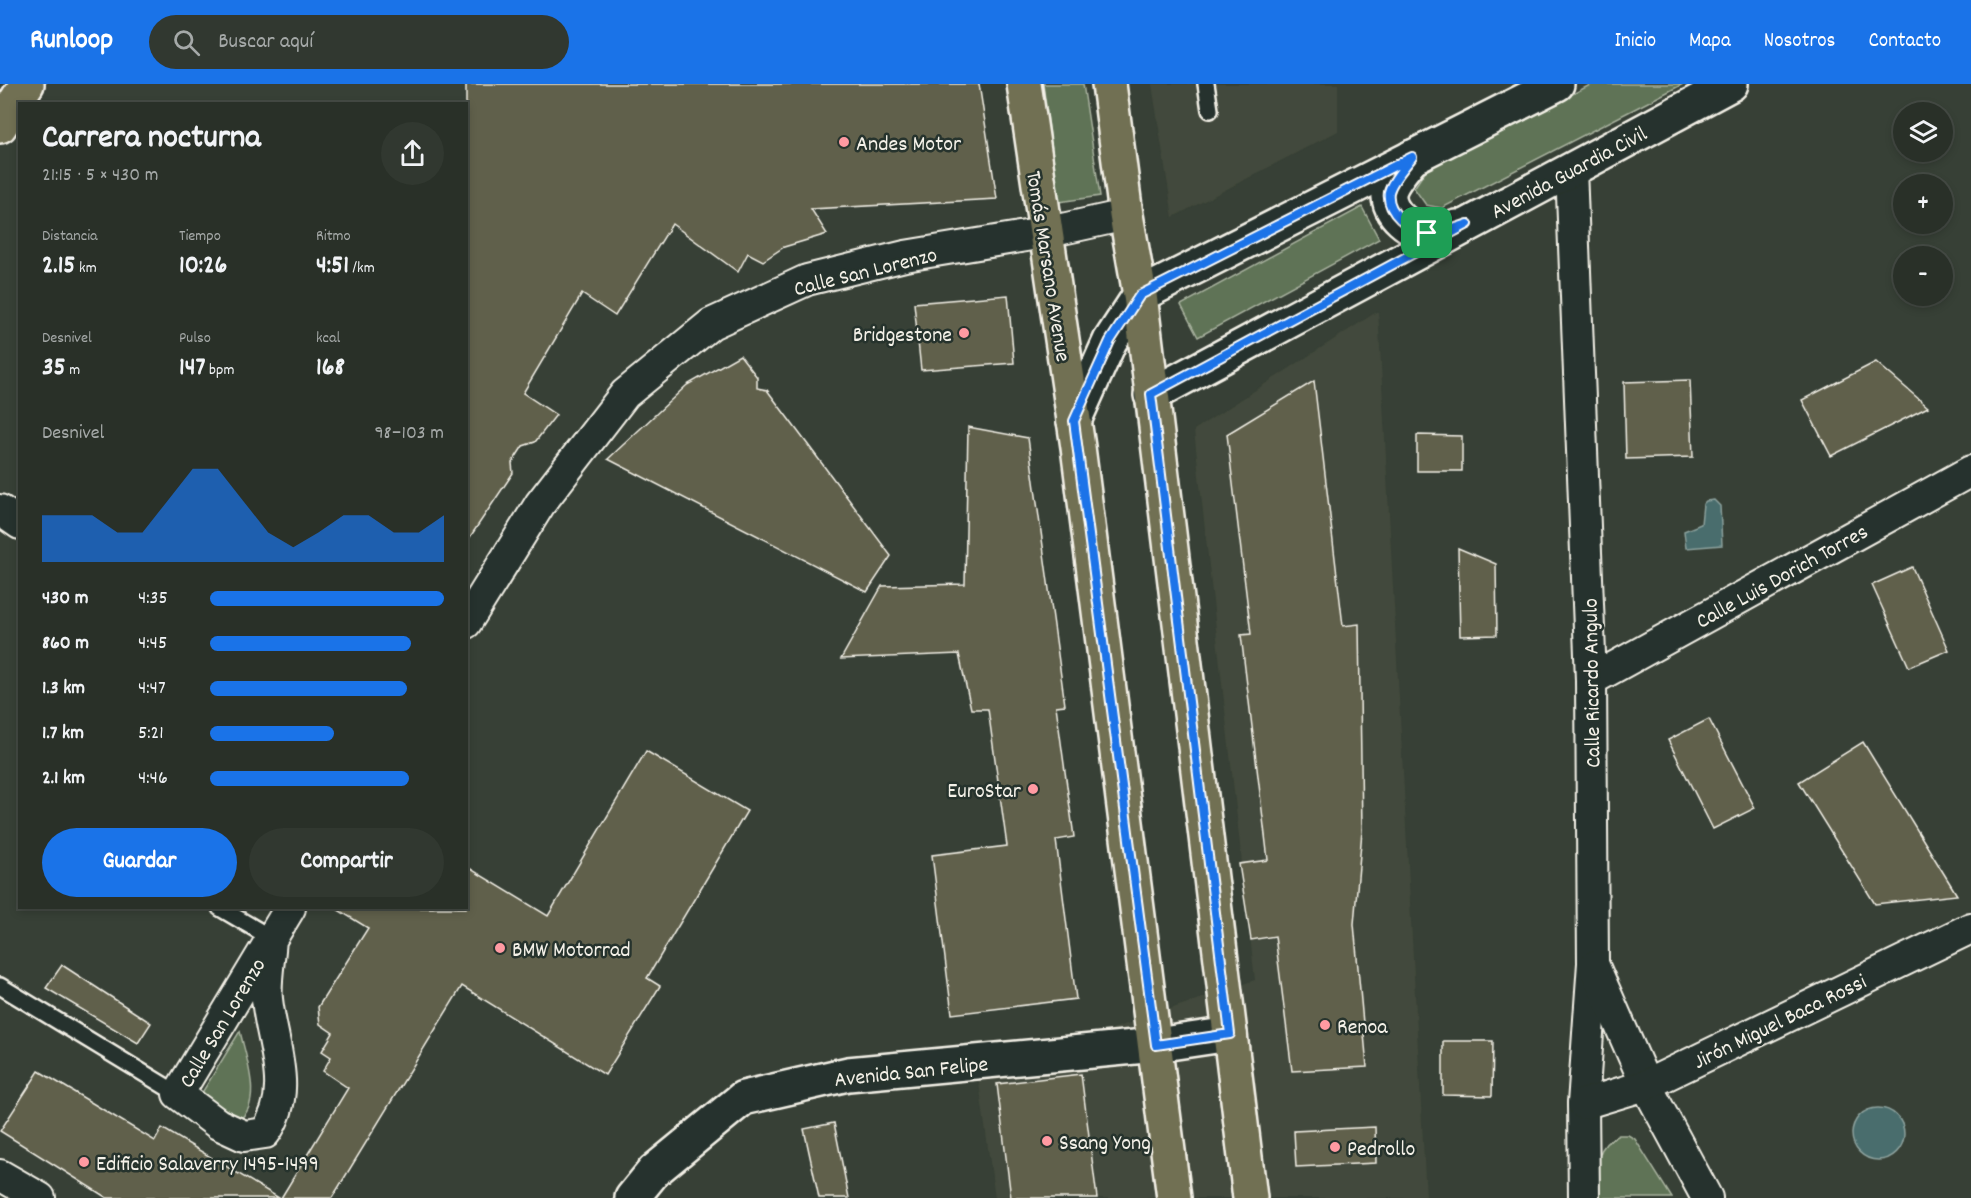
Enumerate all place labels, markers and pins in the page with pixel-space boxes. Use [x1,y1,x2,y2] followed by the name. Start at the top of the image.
[856,130,962,161] place label: Andes Motor
[837,135,851,149] marker: Andes Motor
[1401,207,1452,258] pin
[853,321,952,352] place label: Bridgestone
[957,326,971,340] marker: Bridgestone
[947,777,1022,808] place label: EuroStar
[1026,782,1040,796] marker: EuroStar
[512,936,631,967] place label: BMW Motorrad
[493,941,507,955] marker: BMW Motorrad
[1337,1013,1388,1044] place label: Renoa
[1318,1018,1332,1032] marker: Renoa
[1059,1129,1151,1160] place label: Ssang Yong
[1040,1134,1054,1148] marker: Ssang Yong
[1347,1135,1415,1166] place label: Pedrollo
[1328,1140,1342,1154] marker: Pedrollo
[96,1150,319,1181] place label: Edificio Salaverry 1495-1499
[77,1155,91,1169] marker: Edificio Salaverry 1495-1499

